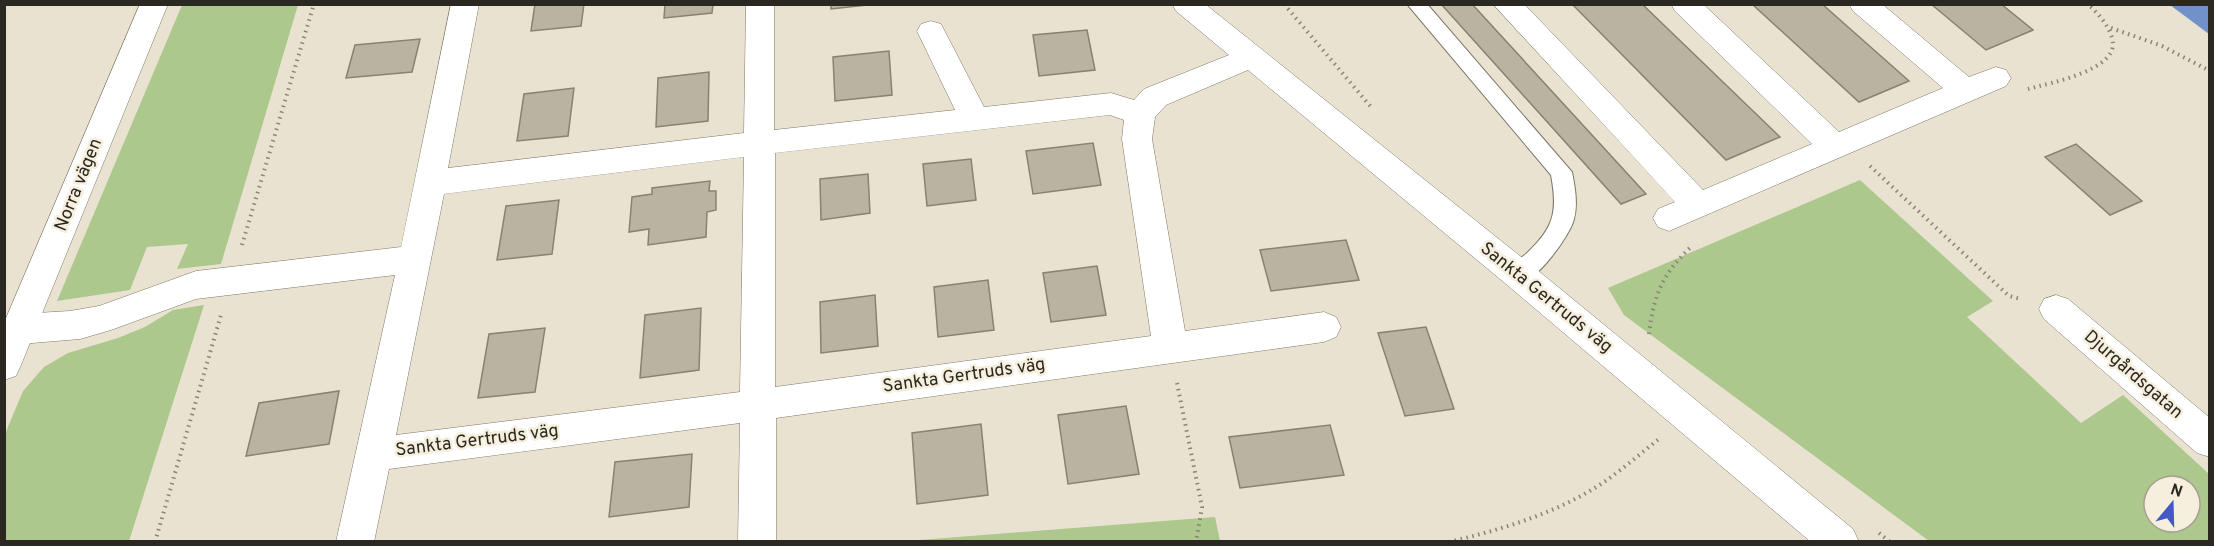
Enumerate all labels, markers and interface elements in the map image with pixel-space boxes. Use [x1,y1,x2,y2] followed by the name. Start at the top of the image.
[50,135,108,235] street label: Norra vägen
[1475,237,1617,359] street label: Sankta Gertruds väg
[2079,326,2187,424] street label: Djurgårdsgatan
[881,353,1047,399] street label: Sankta Gertruds väg
[394,420,560,462] street label: Sankta Gertruds väg
[2142,474,2202,534] north arrow
[2168,480,2185,503] text: N

